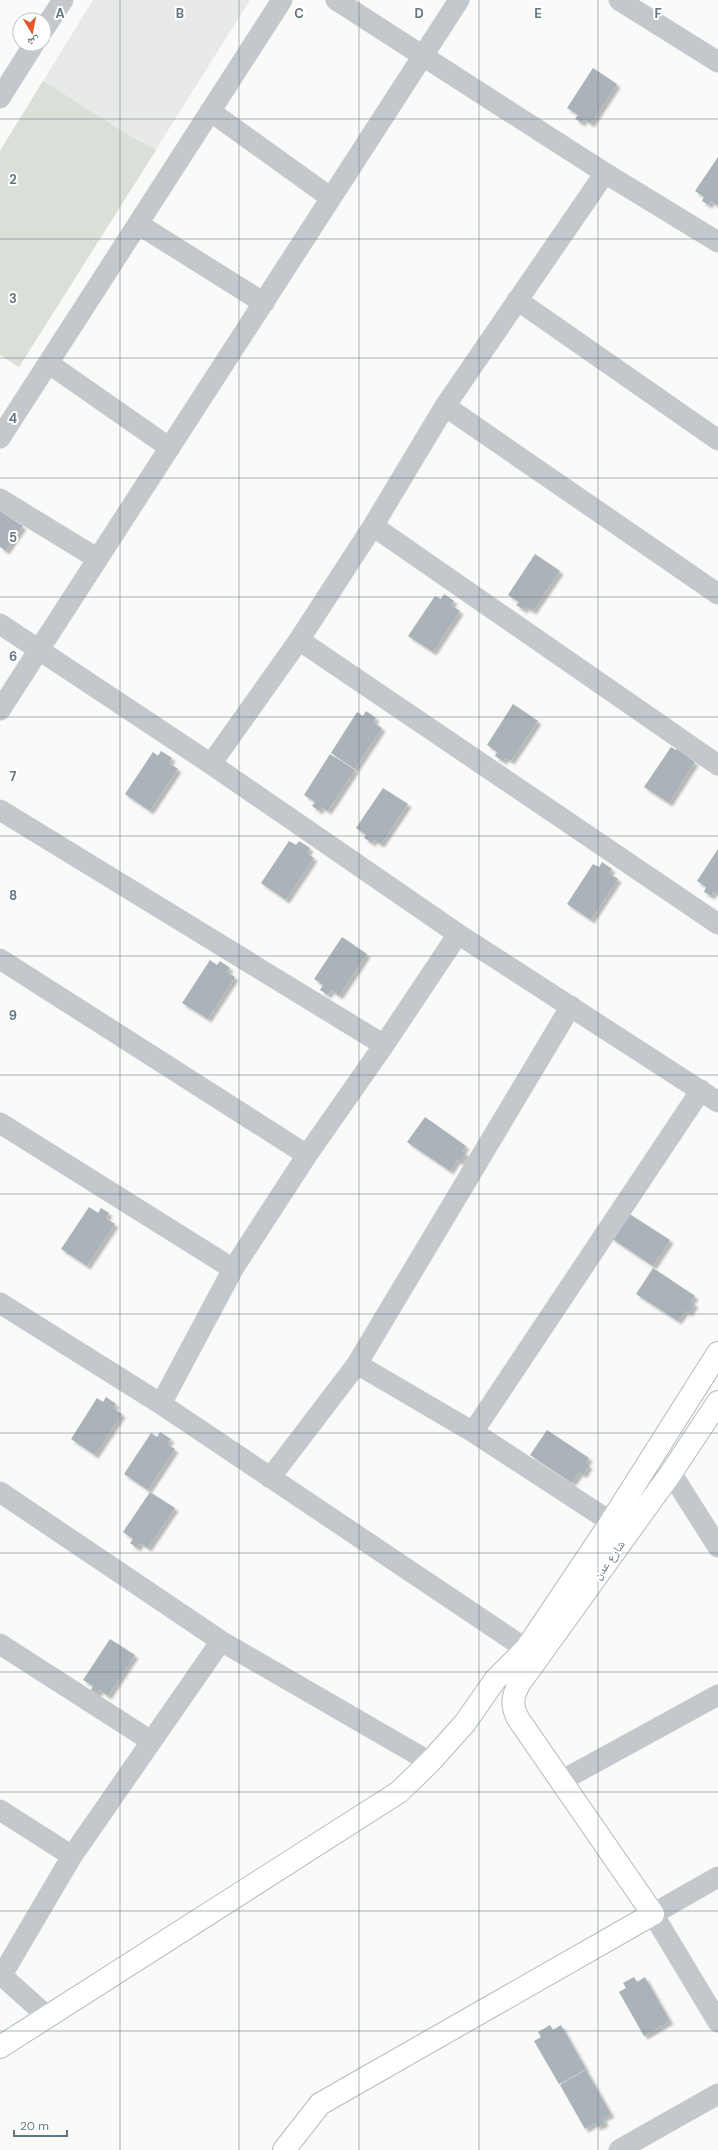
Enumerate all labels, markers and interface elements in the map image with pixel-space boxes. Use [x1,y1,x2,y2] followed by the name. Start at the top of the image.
[55,5,65,22] text: A
[176,5,184,22] text: B
[294,5,304,22] text: C
[414,5,424,22] text: D
[534,5,542,22] text: E
[654,5,662,22] text: F
[12,12,52,52] north arrow
[26,33,41,50] text: ش
[9,171,17,188] text: 2
[9,290,17,307] text: 3
[9,410,17,427] text: 4
[9,529,17,546] text: 5
[9,648,17,665] text: 6
[10,768,17,785] text: 7
[9,887,17,904] text: 8
[9,1007,17,1024] text: 9
[589,1537,629,1583] street label: شارع عدن
[14,2112,67,2138] scale bar
[20,2118,49,2134] text: 20 m

